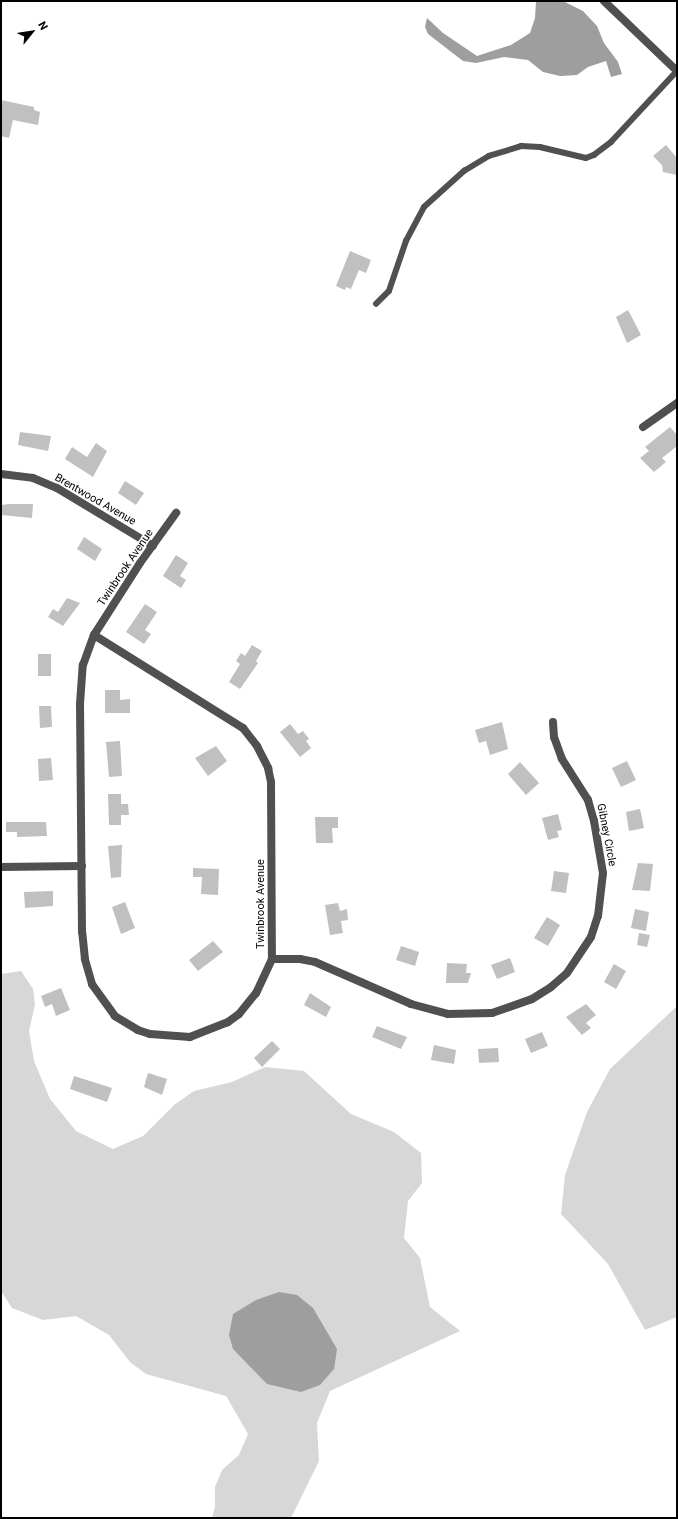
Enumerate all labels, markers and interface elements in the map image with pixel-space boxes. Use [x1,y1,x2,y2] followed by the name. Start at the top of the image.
[12,12,52,52] north arrow
[35,19,50,32] text: N
[52,471,138,529] street label: Brentwood Avenue
[95,527,157,609] street label: Twinbrook Avenue
[593,802,619,868] street label: Gibney Circle
[254,859,268,949] street label: Twinbrook Avenue

